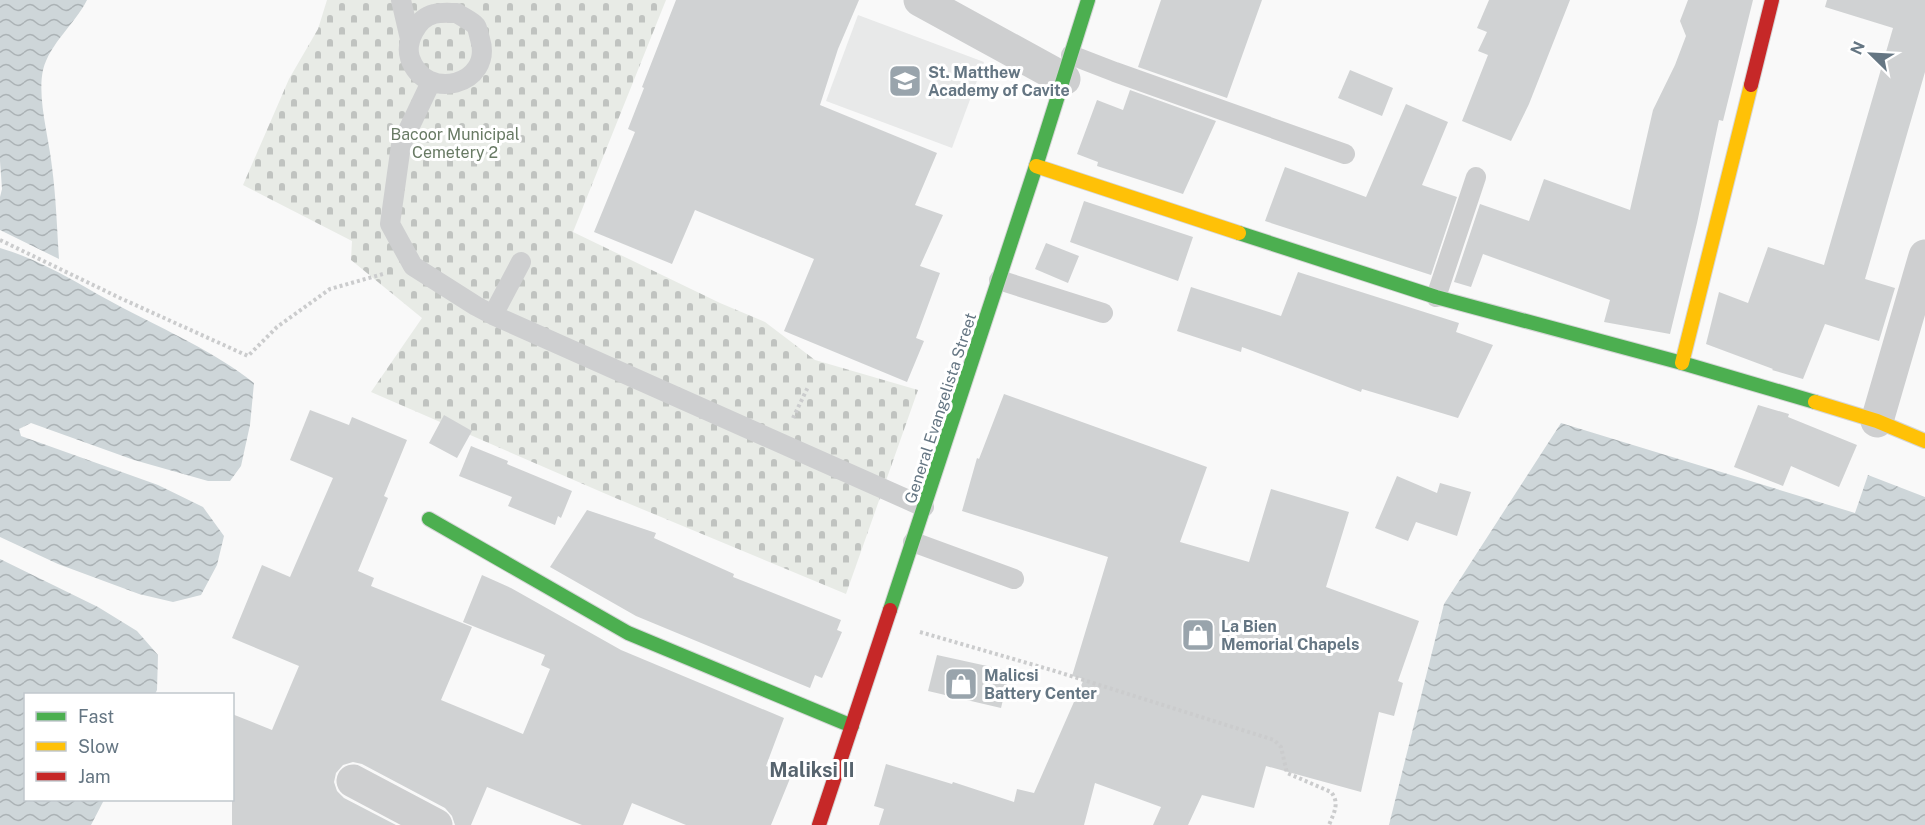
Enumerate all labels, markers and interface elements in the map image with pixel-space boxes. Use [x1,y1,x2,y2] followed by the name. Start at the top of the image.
[1841,24,1901,84] north arrow
[1847,39,1869,58] text: N
[887,63,923,99] school or university icon: St. Matthew Academy of Cavite
[928,63,1070,100] place label: St. Matthew Academy of Cavite
[391,125,520,162] park label: Bacoor Municipal Cemetery 2
[901,310,980,506] street label: General Evangelista Street
[1180,617,1216,653] shop icon: La Bien Memorial Chapels
[1221,617,1359,654] place label: La Bien Memorial Chapels
[943,666,979,702] shop icon: Malicsi Battery Center
[984,666,1097,703] place label: Malicsi Battery Center
[24,693,234,801] legend
[78,706,114,727] text: Fast
[78,736,119,757] text: Slow
[769,758,855,782] district label: Maliksi II
[78,766,111,787] text: Jam

